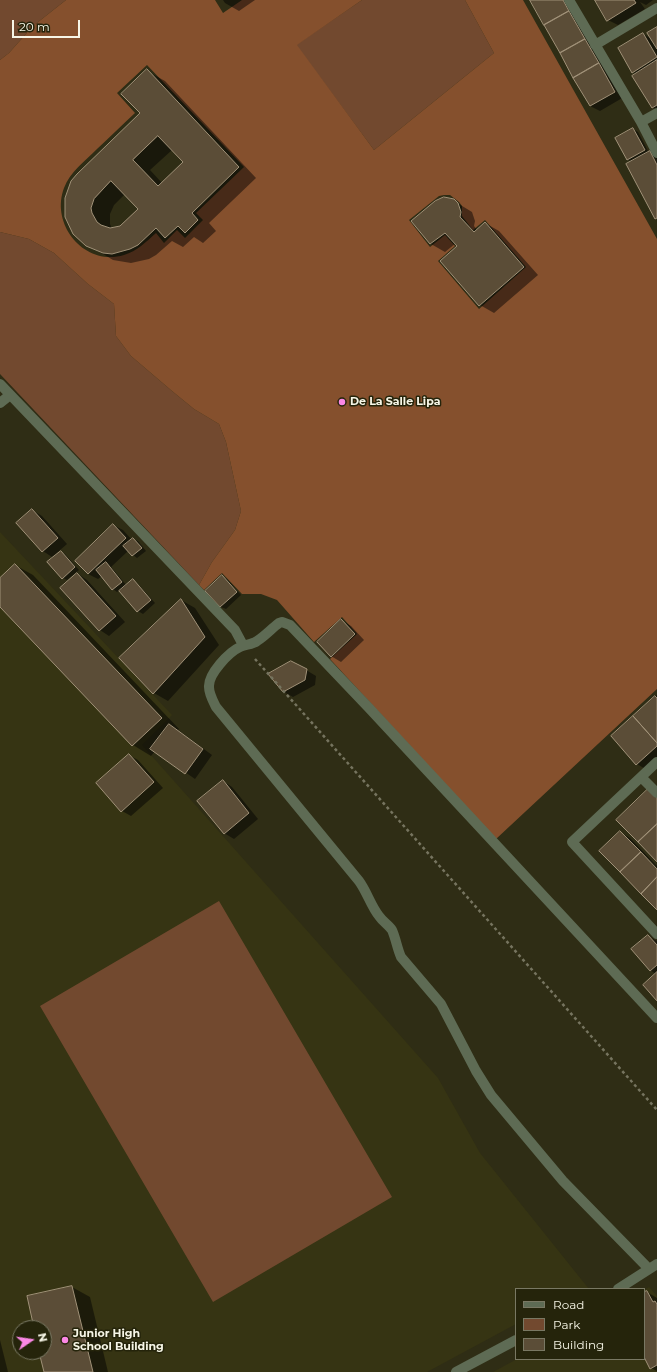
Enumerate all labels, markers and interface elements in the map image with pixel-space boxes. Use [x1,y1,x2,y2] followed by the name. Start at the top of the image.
[14,12,82,38] scale bar
[19,19,50,34] text: 20 m
[350,395,440,409] place label: De La Salle Lipa
[337,397,347,407] marker: De La Salle Lipa
[515,1288,645,1360] legend
[553,1297,584,1312] text: Road
[553,1317,580,1332] text: Park
[12,1320,52,1360] north arrow
[73,1327,164,1353] place label: Junior High School Building
[35,1332,51,1343] text: N
[60,1335,70,1345] marker: Junior High School Building
[553,1337,604,1352] text: Building

